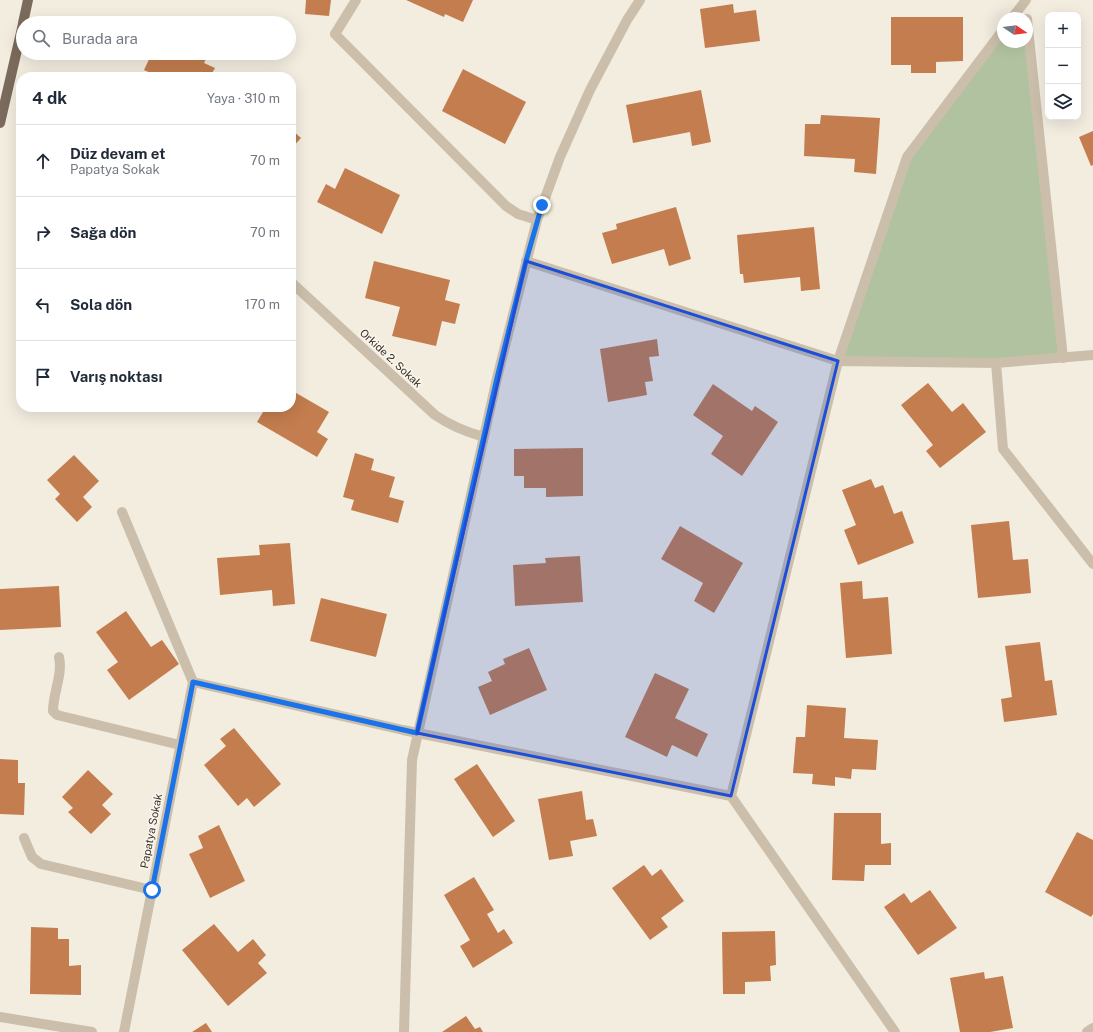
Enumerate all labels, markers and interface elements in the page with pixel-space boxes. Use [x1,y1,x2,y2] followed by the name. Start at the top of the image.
[997,12,1033,48] north arrow
[1045,12,1081,120] map controls
[1045,12,1081,48] button: +
[16,16,296,60] search box
[30,27,52,49] icon: search
[62,30,138,47] text: Burada ara
[1045,48,1081,84] button: −
[1045,84,1081,120] button: layers
[32,88,67,108] text: 4 dk
[207,91,280,106] text: Yaya · 310 m
[70,145,165,162] text: Düz devam et
[32,150,54,172] icon: ahead
[250,153,280,168] text: 70 m
[70,162,160,177] text: Papatya Sokak
[533,196,551,214] route end
[32,222,54,244] icon: right
[70,224,136,241] text: Sağa dön
[250,225,280,240] text: 70 m
[32,294,54,316] icon: left
[70,296,132,313] text: Sola dön
[245,297,280,312] text: 170 m
[358,326,424,390] street label: Orkide 2. Sokak
[32,366,54,388] icon: arrive
[70,368,162,385] text: Varış noktası
[138,793,164,869] street label: Papatya Sokak
[143,881,161,899] route start

